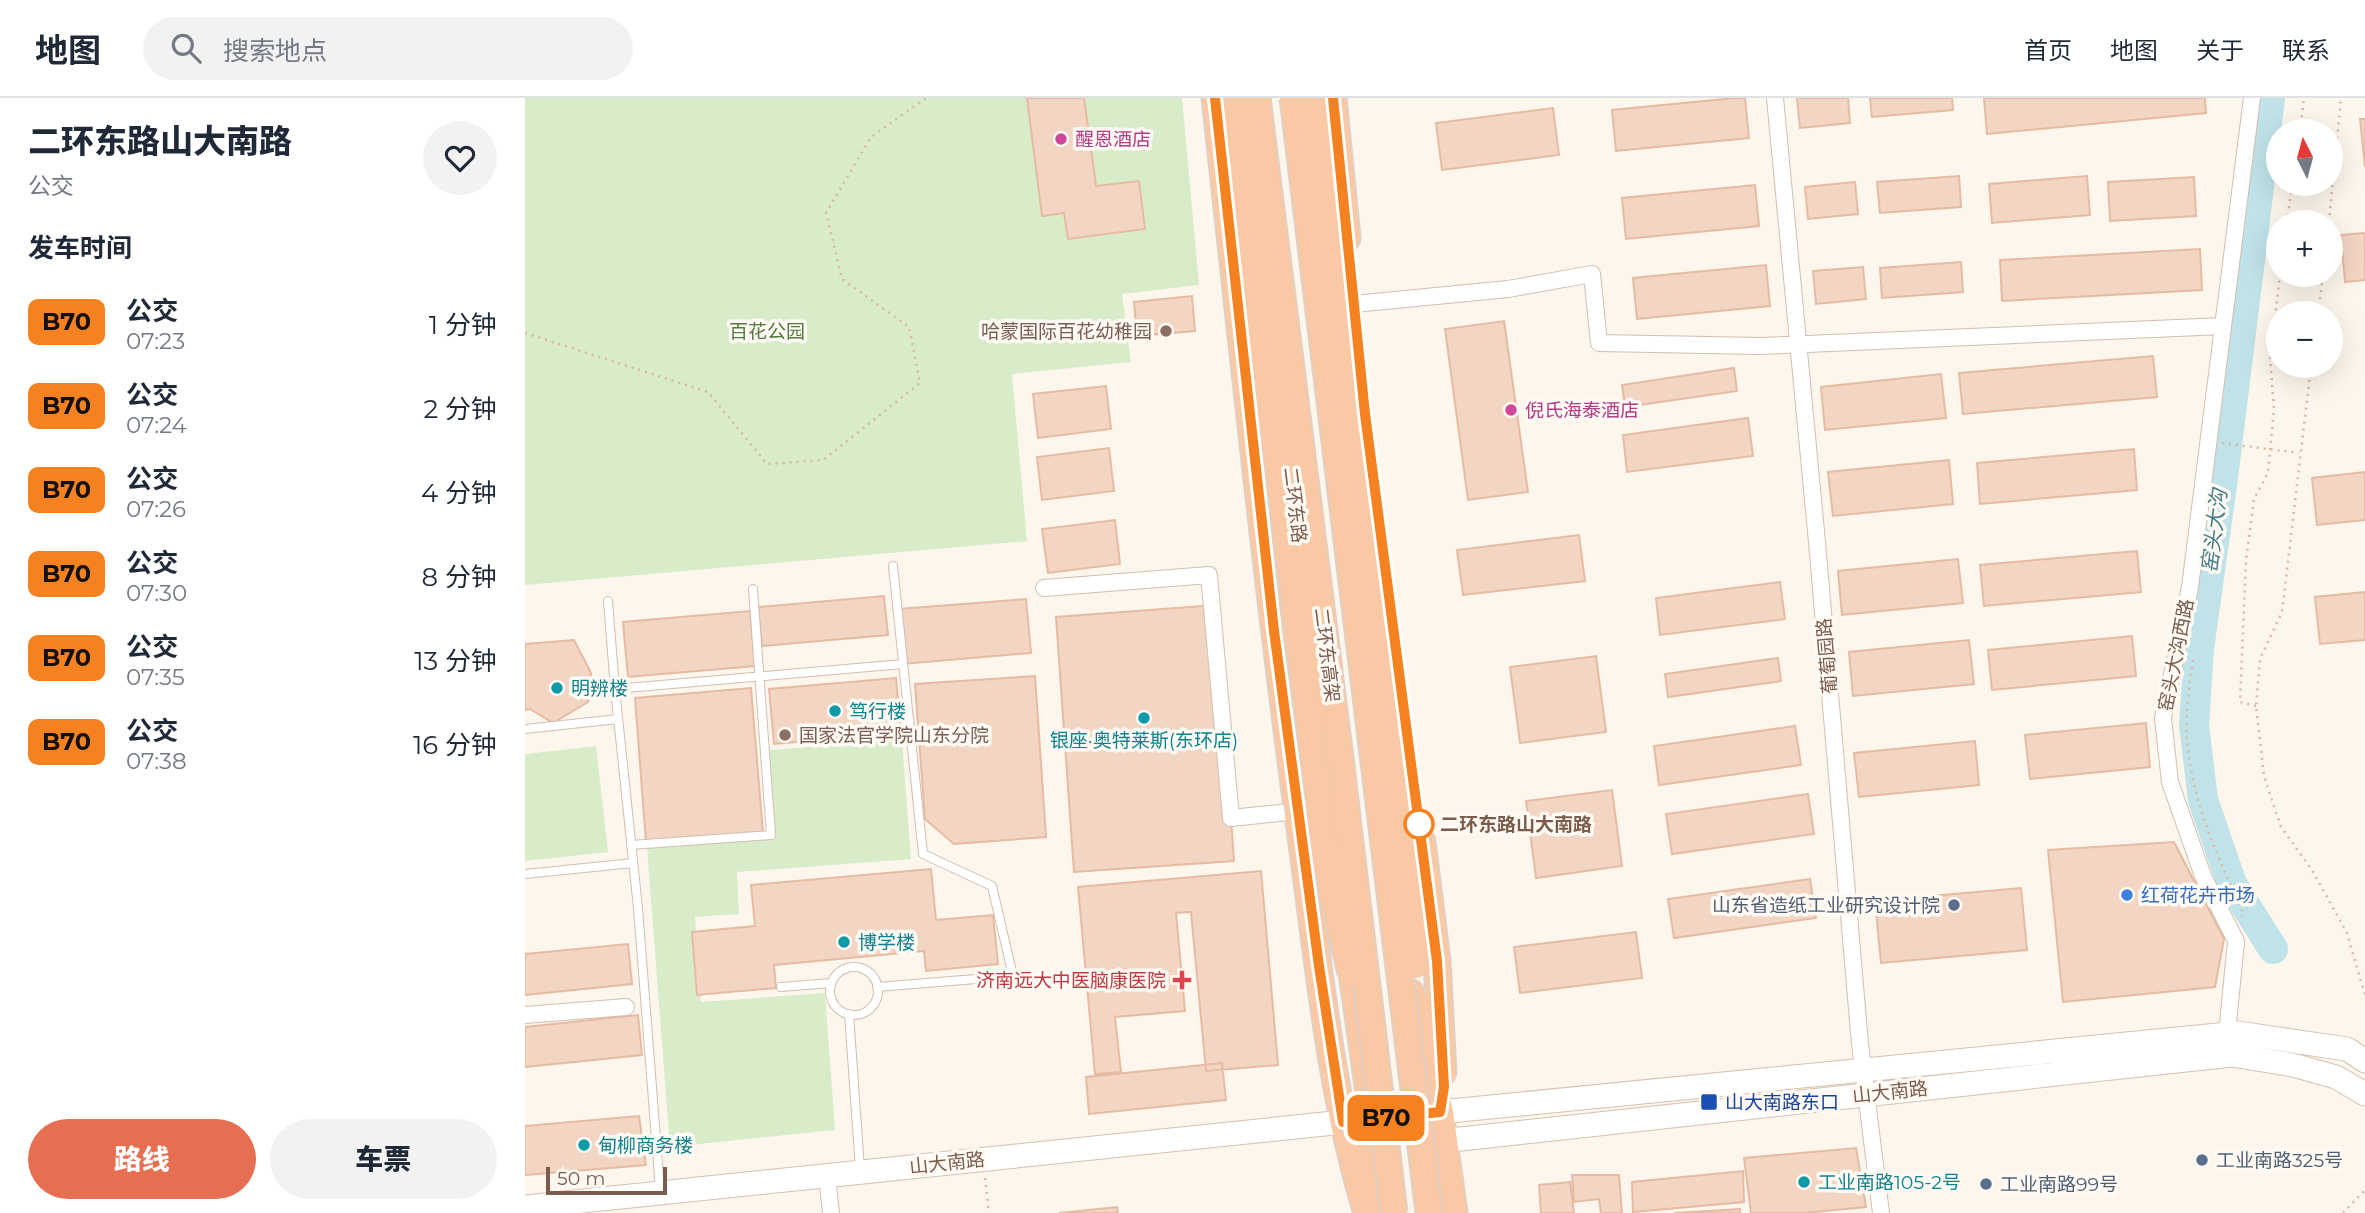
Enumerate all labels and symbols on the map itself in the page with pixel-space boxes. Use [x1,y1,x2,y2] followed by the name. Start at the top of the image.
[2266,119,2343,196] north arrow
[1075,128,1151,151] place label: 醒恩酒店
[1053,131,1069,147] marker: 醒恩酒店
[729,320,805,343] park label: 百花公园
[981,320,1152,343] place label: 哈蒙国际百花幼稚园
[1158,323,1174,339] marker: 哈蒙国际百花幼稚园
[1525,399,1639,422] place label: 倪氏海泰酒店
[1503,402,1519,418] marker: 倪氏海泰酒店
[1279,466,1311,544] street label: 二环东路
[2196,486,2232,574] water label: 窑头大沟
[2154,597,2198,713] street label: 窑头大沟西路
[1310,606,1344,704] street label: 二环东高架
[1812,617,1842,695] street label: 葡萄园路
[571,677,628,700] place label: 明辨楼
[549,680,565,696] marker: 明辨楼
[849,700,906,723] place label: 笃行楼
[827,703,843,719] marker: 笃行楼
[1136,710,1152,726] marker: 银座·奥特莱斯(东环店)
[799,724,989,747] place label: 国家法官学院山东分院
[777,727,793,743] marker: 国家法官学院山东分院
[1050,729,1238,752] place label: 银座·奥特莱斯(东环店)
[1404,809,1434,839] marker: 二环东路山大南路
[1440,813,1592,836] place label: 二环东路山大南路
[2141,884,2255,907] place label: 红荷花卉市场
[2119,887,2135,903] marker: 红荷花卉市场
[1712,894,1940,917] place label: 山东省造纸工业研究设计院
[1946,897,1962,913] marker: 山东省造纸工业研究设计院
[858,931,915,954] place label: 博学楼
[836,934,852,950] marker: 博学楼
[976,969,1166,992] place label: 济南远大中医脑康医院
[1172,970,1192,990] marker: 济南远大中医脑康医院
[1851,1077,1929,1107] street label: 山大南路
[1725,1091,1839,1114] place label: 山大南路东口
[1699,1092,1719,1112] marker: 山大南路东口
[1346,1095,1426,1141] line badge: B70
[598,1134,693,1157] place label: 甸柳商务楼
[576,1137,592,1153] marker: 甸柳商务楼
[908,1148,986,1178] street label: 山大南路
[2216,1149,2343,1172] place label: 工业南路325号
[2194,1152,2210,1168] marker: 工业南路325号
[546,1164,667,1196] scale bar
[1818,1171,1961,1194] place label: 工业南路105-2号
[2000,1173,2118,1196] place label: 工业南路99号
[1796,1174,1812,1190] marker: 工业南路105-2号
[1978,1176,1994,1192] marker: 工业南路99号

